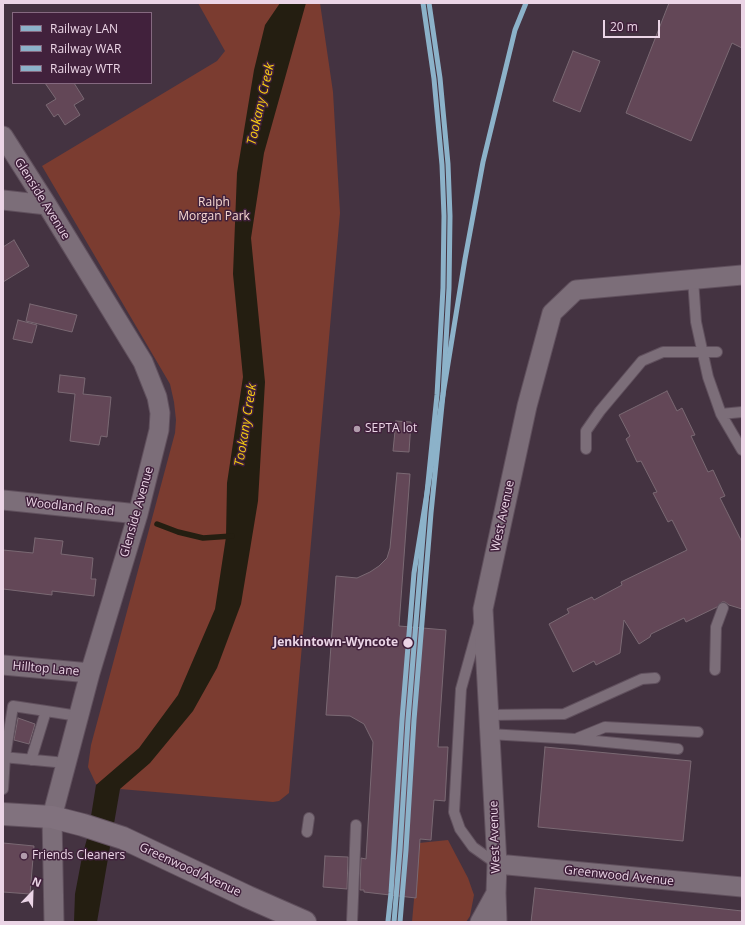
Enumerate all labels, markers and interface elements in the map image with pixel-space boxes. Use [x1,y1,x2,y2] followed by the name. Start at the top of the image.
[12,12,152,84] legend
[605,12,662,38] scale bar
[610,18,638,35] text: 20 m
[50,20,118,37] text: Railway LAN
[50,40,121,57] text: Railway WAR
[50,60,120,77] text: Railway WTR
[244,61,278,147] water label: Tookany Creek
[11,156,73,242] street label: Glenside Avenue
[178,196,250,224] park label: Ralph Morgan Park
[232,382,260,468] water label: Tookany Creek
[365,422,417,436] place label: SEPTA lot
[352,424,362,434] marker: SEPTA lot
[117,465,157,559] street label: Glenside Avenue
[488,479,518,553] street label: West Avenue
[25,495,115,519] street label: Woodland Road
[273,636,398,650] place label: Jenkintown-Wyncote
[401,636,415,650] marker: Jenkintown-Wyncote
[12,659,80,679] street label: Hilltop Lane
[487,800,503,874] street label: West Avenue
[137,840,243,900] street label: Greenwood Avenue
[32,849,125,863] place label: Friends Cleaners
[19,851,29,861] marker: Friends Cleaners
[563,863,675,889] street label: Greenwood Avenue
[12,873,52,913] north arrow
[30,873,44,890] text: N

